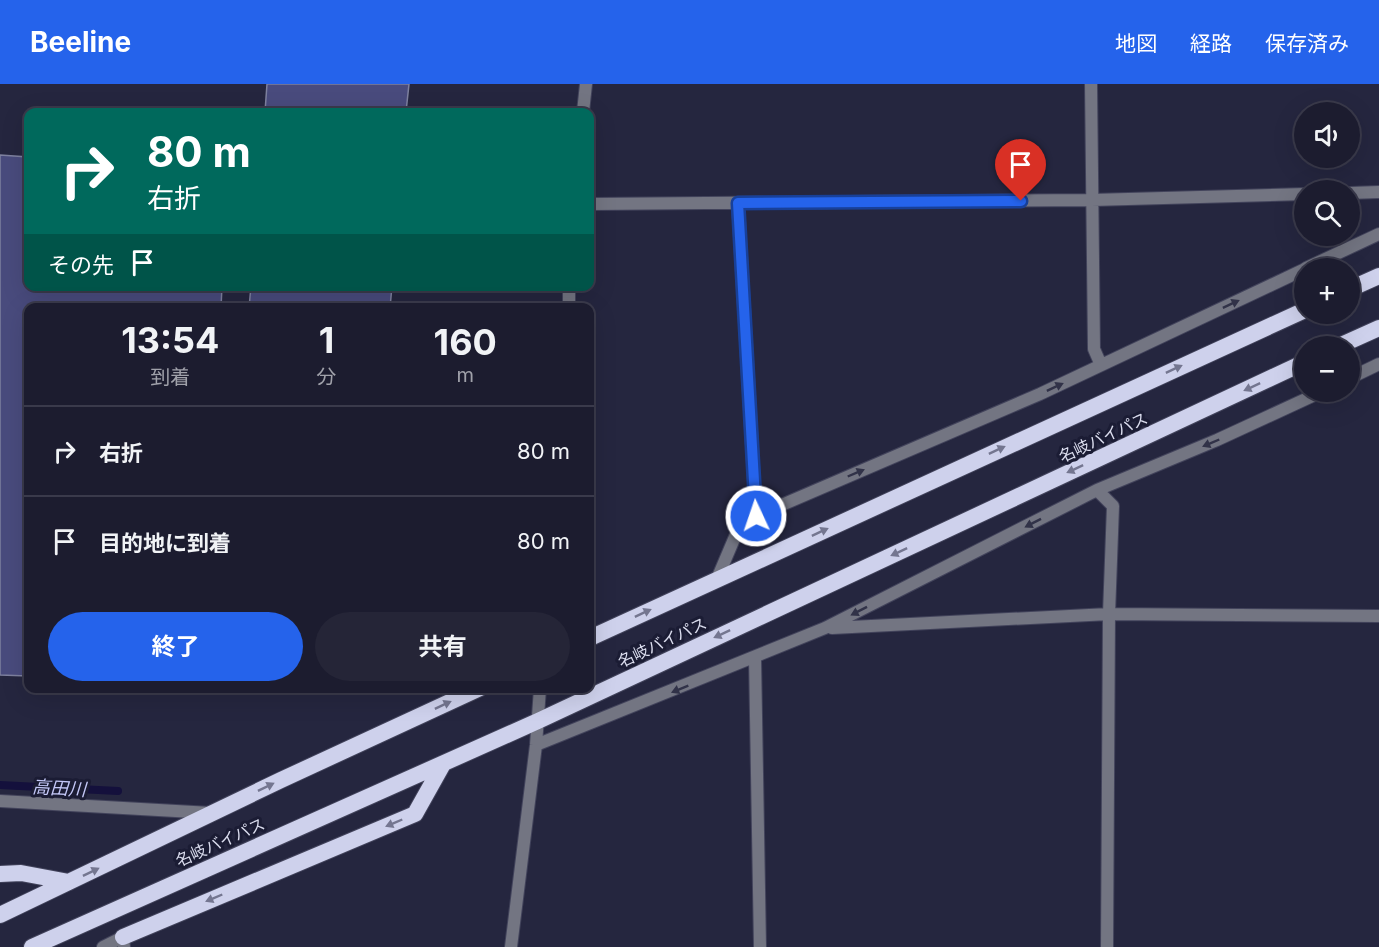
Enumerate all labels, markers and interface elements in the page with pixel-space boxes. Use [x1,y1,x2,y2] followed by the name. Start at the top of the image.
[30,25,131,59] text: Beeline
[1115,31,1157,56] text: 地図
[1190,31,1232,56] text: 経路
[1265,31,1349,56] text: 保存済み
[1294,102,1360,402] map controls
[1294,102,1360,168] button: sound
[147,126,251,177] text: 80 m
[48,132,126,210] icon: right
[995,139,1046,201] pin
[1004,148,1037,181] icon: arrive
[1294,180,1360,246] button: search
[147,182,201,215] text: 右折
[126,246,159,279] icon: arrive
[48,252,114,278] text: その先
[1294,258,1360,324] button: +
[1222,299,1239,308] one-way arrow
[121,318,219,362] text: 13:54
[319,318,334,362] text: 1
[434,320,497,364] text: 160
[1294,336,1360,402] button: −
[456,363,474,387] text: m
[150,365,190,389] text: 到着
[316,365,336,389] text: 分
[1166,365,1183,374] one-way arrow
[1243,382,1261,392] one-way arrow
[1046,383,1063,392] one-way arrow
[1055,408,1151,466] street label: 名岐バイパス
[48,435,81,468] icon: right
[517,438,570,464] text: 80 m
[1202,439,1220,448] one-way arrow
[99,440,143,466] text: 右折
[988,446,1005,455] one-way arrow
[1067,465,1084,474] one-way arrow
[848,468,866,478] one-way arrow
[724,484,788,548] position arrow
[1024,517,1042,527] one-way arrow
[48,525,81,558] icon: arrive
[811,527,828,536] one-way arrow
[517,528,570,554] text: 80 m
[99,530,231,556] text: 目的地に到着
[890,547,907,556] one-way arrow
[850,605,868,615] one-way arrow
[634,609,651,618] one-way arrow
[48,612,303,681] button: 終了
[315,612,570,681] button: 共有
[614,613,710,671] street label: 名岐バイパス
[712,629,730,639] one-way arrow
[671,684,689,694] one-way arrow
[435,701,452,710] one-way arrow
[31,776,89,800] water label: 高田川
[258,783,275,792] one-way arrow
[172,813,268,871] street label: 名岐バイパス
[385,819,403,828] one-way arrow
[82,867,99,876] one-way arrow
[206,894,223,903] one-way arrow

